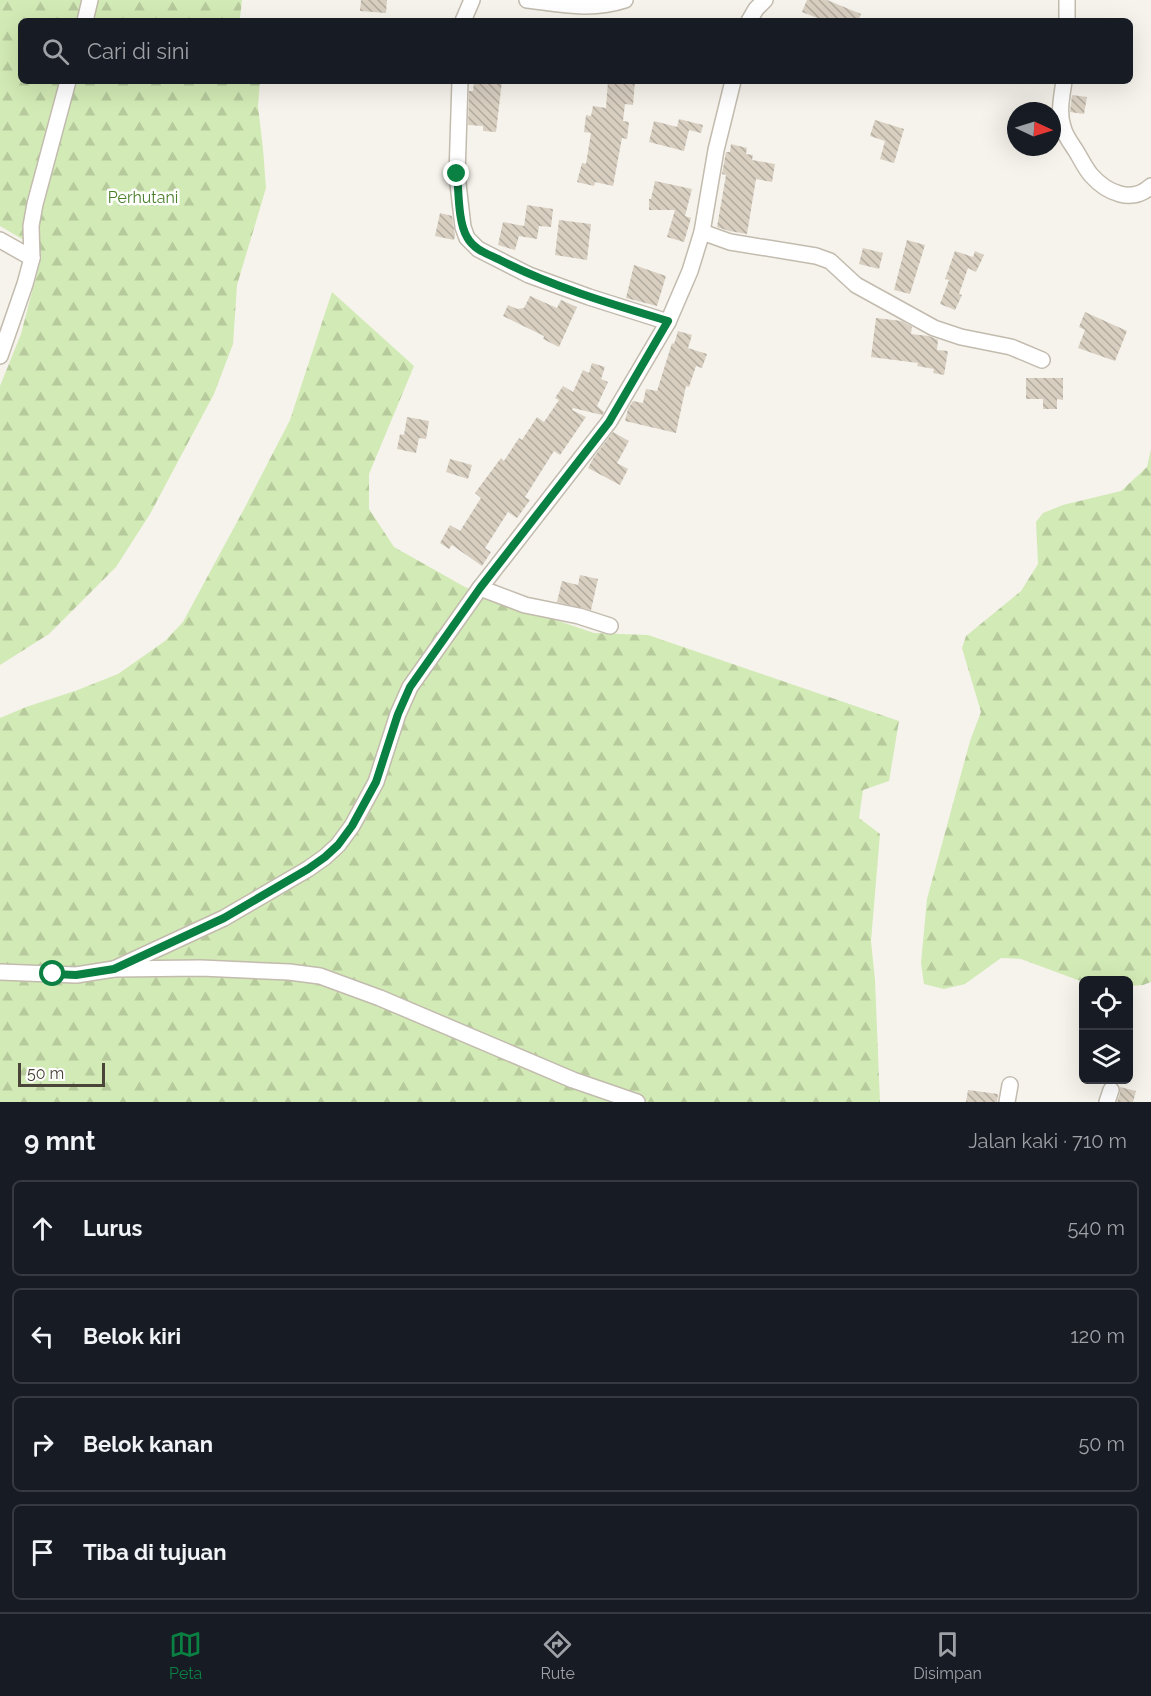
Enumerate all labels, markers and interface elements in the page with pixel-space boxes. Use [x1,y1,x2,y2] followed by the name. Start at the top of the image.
[18,18,1133,84] search box
[39,35,72,68] icon: search
[87,38,189,64] text: Cari di sini
[1007,102,1061,156] north arrow
[443,160,469,186] route end
[108,188,178,207] park label: Perhutani
[39,960,65,986] route start
[1079,976,1133,1084] map controls
[1079,976,1133,1030] button: locate
[1079,1030,1133,1084] button: layers
[18,1060,105,1088] scale bar
[27,1064,64,1083] text: 50 m
[24,1126,95,1156] text: 9 mnt
[968,1129,1127,1153] text: Jalan kaki · 710 m
[26,1212,59,1245] icon: ahead
[83,1215,142,1241] text: Lurus
[1067,1216,1125,1240] text: 540 m
[26,1320,59,1353] icon: left
[83,1323,181,1349] text: Belok kiri
[1070,1324,1125,1348] text: 120 m
[26,1428,59,1461] icon: right
[83,1431,213,1457] text: Belok kanan
[1078,1432,1125,1456] text: 50 m
[26,1536,59,1569] icon: arrive
[83,1539,226,1565] text: Tiba di tujuan
[169,1628,202,1683] tab: Peta
[540,1628,575,1683] tab: Rute
[913,1628,982,1683] tab: Disimpan

